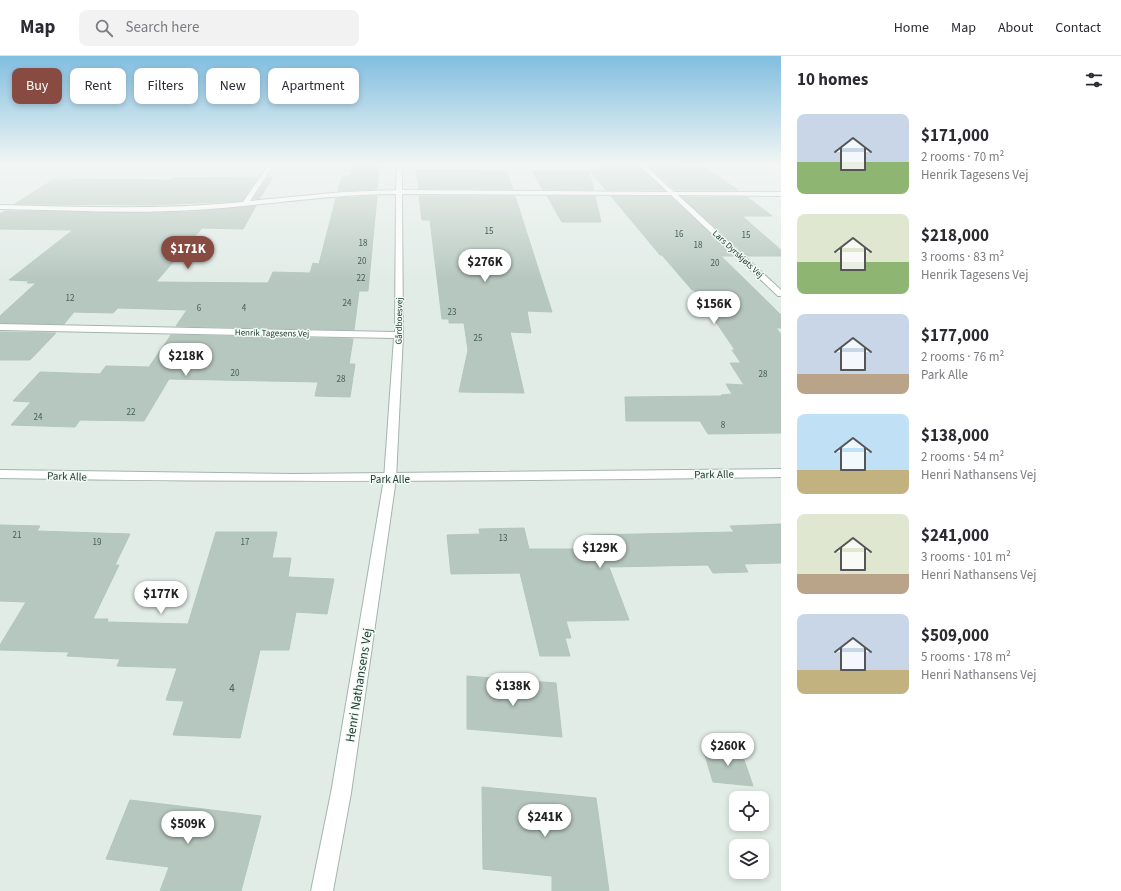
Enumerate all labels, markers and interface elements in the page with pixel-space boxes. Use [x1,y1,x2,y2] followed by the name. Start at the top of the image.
[79,10,359,46] search box
[20,14,55,41] text: Map
[93,17,115,39] icon: search
[125,17,199,38] text: Search here
[894,18,929,38] text: Home
[951,18,976,38] text: Map
[998,18,1033,38] text: About
[1055,18,1101,38] text: Contact
[12,68,62,104] chip: Buy
[70,68,126,104] chip: Rent
[134,68,198,104] chip: Filters
[206,68,260,104] chip: New
[268,68,359,104] chip: Apartment
[797,68,868,92] text: 10 homes
[1083,69,1105,91] icon: filters
[921,124,989,148] text: $171,000
[829,130,877,178] icon: home
[921,148,1004,166] text: 2 rooms · 70 m²
[921,166,1028,184] text: Henrik Tagesens Vej
[921,224,989,248] text: $218,000
[485,225,494,238] house number: 15
[709,227,766,281] street label: Lars Dyrskjøts Vej
[675,228,684,241] house number: 16
[742,229,751,242] house number: 15
[829,230,877,278] icon: home
[160,236,216,270] pin: $171K
[359,237,368,250] house number: 18
[694,239,703,252] house number: 18
[170,240,206,258] text: $171K
[921,248,1004,266] text: 3 rooms · 83 m²
[457,249,513,283] pin: $276K
[467,253,503,271] text: $276K
[358,255,367,268] house number: 20
[711,257,720,270] house number: 20
[921,266,1028,284] text: Henrik Tagesens Vej
[357,272,366,285] house number: 22
[686,291,742,325] pin: $156K
[66,292,75,305] house number: 12
[696,295,732,313] text: $156K
[343,297,352,310] house number: 24
[393,297,406,345] street label: Gårdboesvej
[197,302,202,315] house number: 6
[242,302,247,315] house number: 4
[448,306,457,319] house number: 23
[921,324,989,348] text: $177,000
[235,326,309,341] street label: Henrik Tagesens Vej
[829,330,877,378] icon: home
[474,332,483,345] house number: 25
[158,343,214,377] pin: $218K
[168,347,204,365] text: $218K
[921,348,1004,366] text: 2 rooms · 76 m²
[921,366,968,384] text: Park Alle
[231,367,240,380] house number: 20
[759,368,768,381] house number: 28
[337,373,346,386] house number: 28
[127,406,136,419] house number: 22
[34,411,43,424] house number: 24
[721,419,726,432] house number: 8
[921,424,989,448] text: $138,000
[829,430,877,478] icon: home
[921,448,1004,466] text: 2 rooms · 54 m²
[921,466,1036,484] text: Henri Nathansens Vej
[694,467,735,482] street label: Park Alle
[47,468,88,485] street label: Park Alle
[370,472,410,487] street label: Park Alle
[921,524,989,548] text: $241,000
[13,529,21,542] house number: 21
[829,530,877,578] icon: home
[499,532,508,545] house number: 13
[572,535,628,569] pin: $129K
[93,536,102,549] house number: 19
[241,536,250,549] house number: 17
[582,539,618,557] text: $129K
[921,548,1011,566] text: 3 rooms · 101 m²
[921,566,1036,584] text: Henri Nathansens Vej
[133,581,189,615] pin: $177K
[143,585,179,603] text: $177K
[921,624,989,648] text: $509,000
[341,627,377,744] street label: Henri Nathansens Vej
[829,630,877,678] icon: home
[921,648,1011,666] text: 5 rooms · 178 m²
[921,666,1036,684] text: Henri Nathansens Vej
[485,673,541,707] pin: $138K
[495,677,531,695] text: $138K
[229,681,235,696] house number: 4
[700,733,756,767] pin: $260K
[710,737,746,755] text: $260K
[729,791,769,879] map controls
[729,791,769,831] button: locate
[517,804,573,838] pin: $241K
[527,808,563,826] text: $241K
[160,811,216,845] pin: $509K
[170,815,206,833] text: $509K
[729,839,769,879] button: layers

